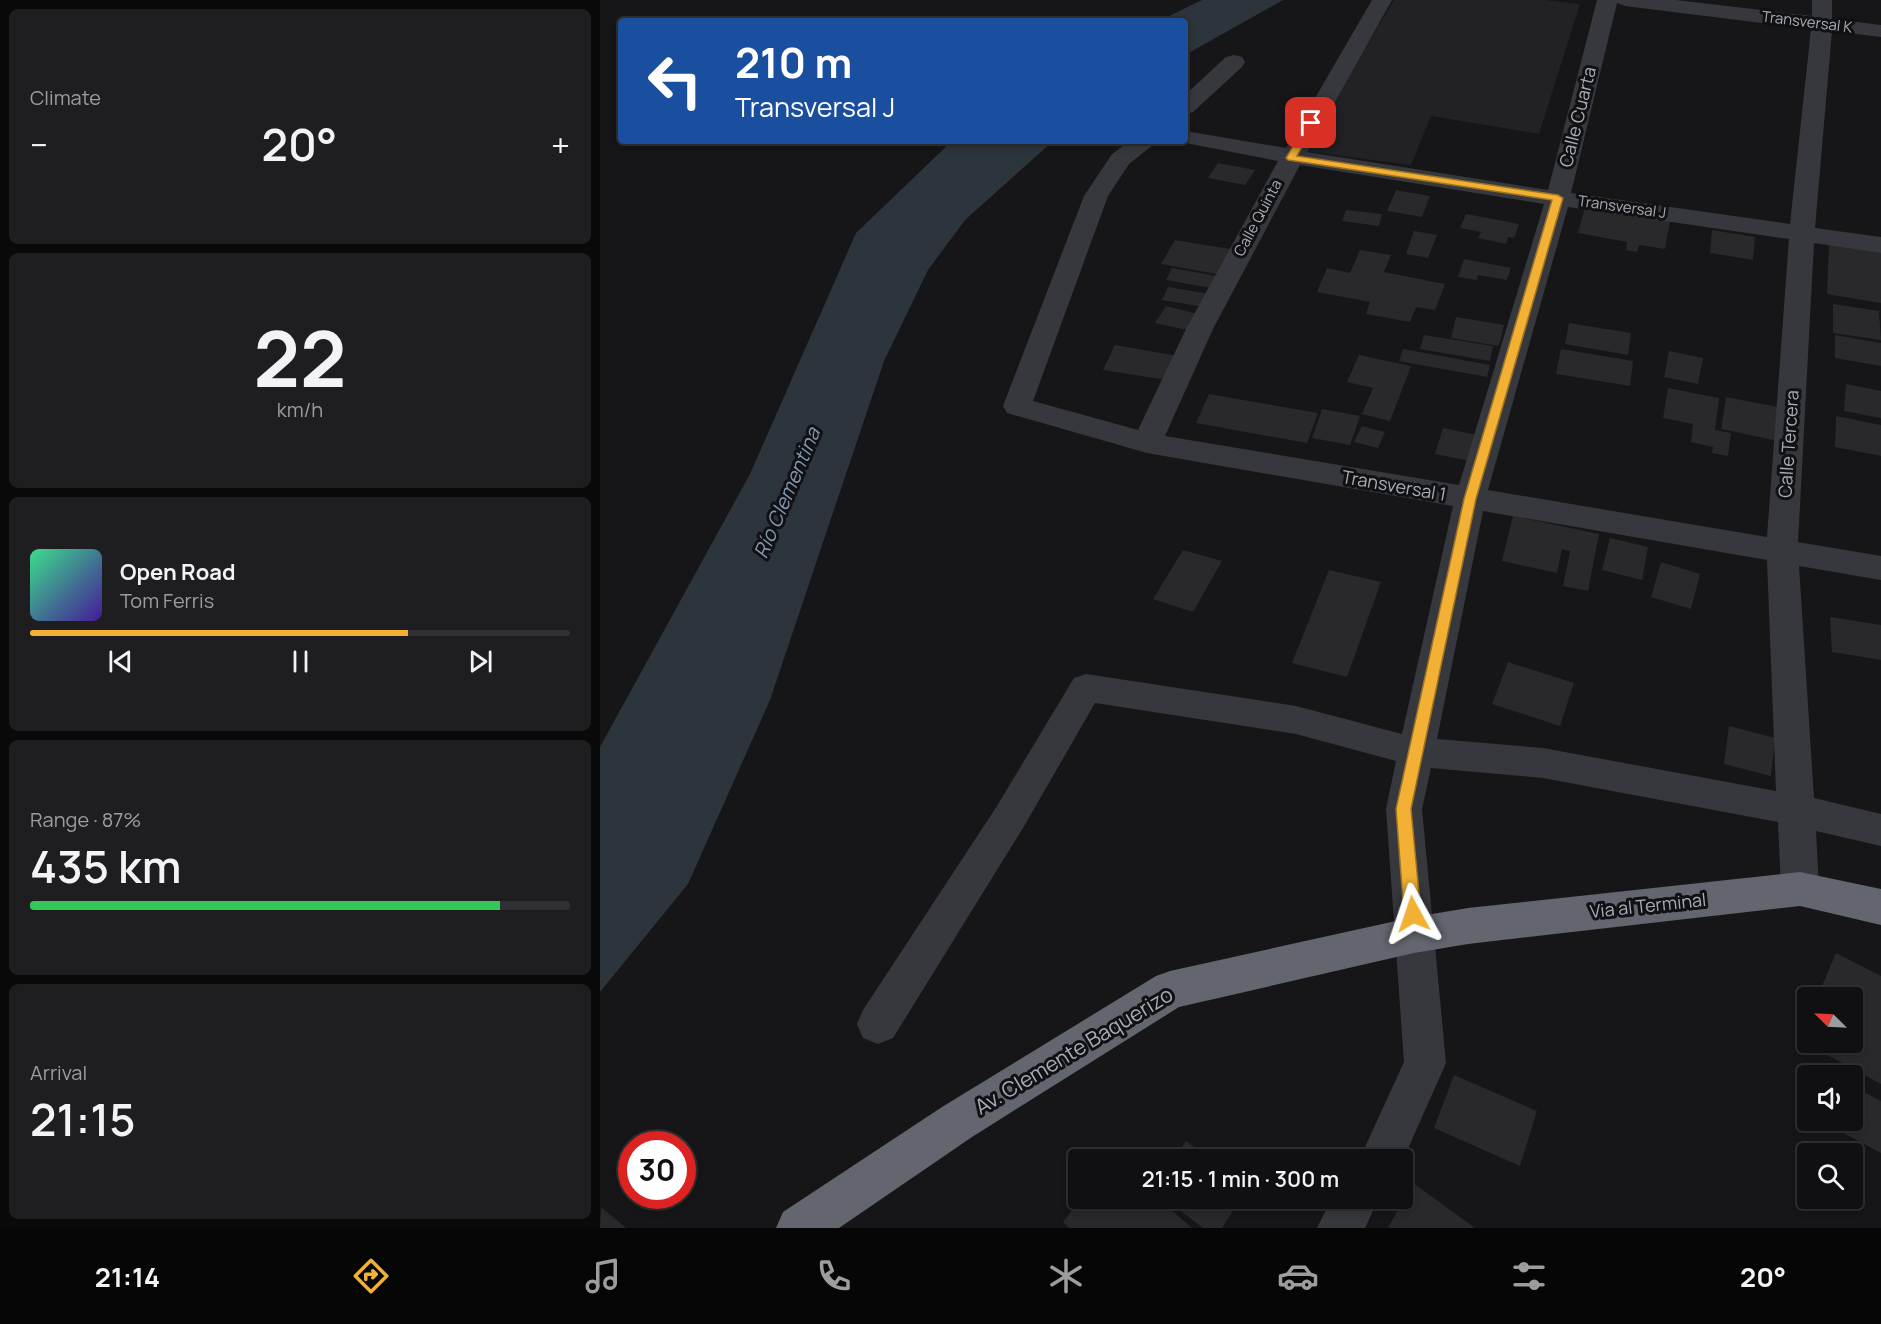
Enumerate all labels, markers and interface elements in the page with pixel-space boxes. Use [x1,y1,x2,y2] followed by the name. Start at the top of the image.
[1761,6,1854,37] street label: Transversal K
[735,33,852,91] text: 210 m
[636,42,714,120] icon: left
[1553,64,1601,169] street label: Calle Cuarta
[30,84,101,111] text: Climate
[735,88,895,125] text: Transversal J
[1285,97,1336,148] pin
[1294,106,1327,139] icon: arrive
[262,113,337,175] text: 20°
[30,122,48,167] text: −
[551,122,570,167] text: +
[1228,176,1287,260] street label: Calle Quinta
[1577,190,1668,223] street label: Transversal J
[254,304,346,410] text: 22
[1772,389,1804,499] street label: Calle Tercera
[277,396,323,423] text: km/h
[747,423,827,562] water label: Río Clementina
[1340,464,1448,506] street label: Transversal 1
[120,557,235,587] text: Open Road
[120,587,214,614] text: Tom Ferris
[104,645,137,678] icon: previous
[284,645,317,678] icon: pause
[464,645,497,678] icon: next
[30,806,141,833] text: Range · 87%
[30,835,181,897] text: 435 km
[1381,882,1445,946] position arrow
[1589,887,1707,923] street label: Via al Terminal
[969,980,1178,1120] street label: Av. Clemente Baquerizo
[1797,987,1863,1053] north arrow
[1797,987,1863,1209] map controls
[30,1059,87,1086] text: Arrival
[1797,1065,1863,1131] button: sound
[30,1088,135,1150] text: 21:15
[618,1131,696,1209] speed limit sign: 30
[1797,1143,1863,1209] button: search
[1142,1164,1339,1194] text: 21:15 · 1 min · 300 m
[350,1255,392,1297] icon: directions
[582,1255,624,1297] icon: music
[813,1255,855,1297] icon: phone
[1045,1255,1087,1297] icon: climate
[1277,1255,1319,1297] icon: car
[1508,1255,1550,1297] icon: filters
[95,1258,160,1295] text: 21:14
[1740,1258,1786,1295] text: 20°

